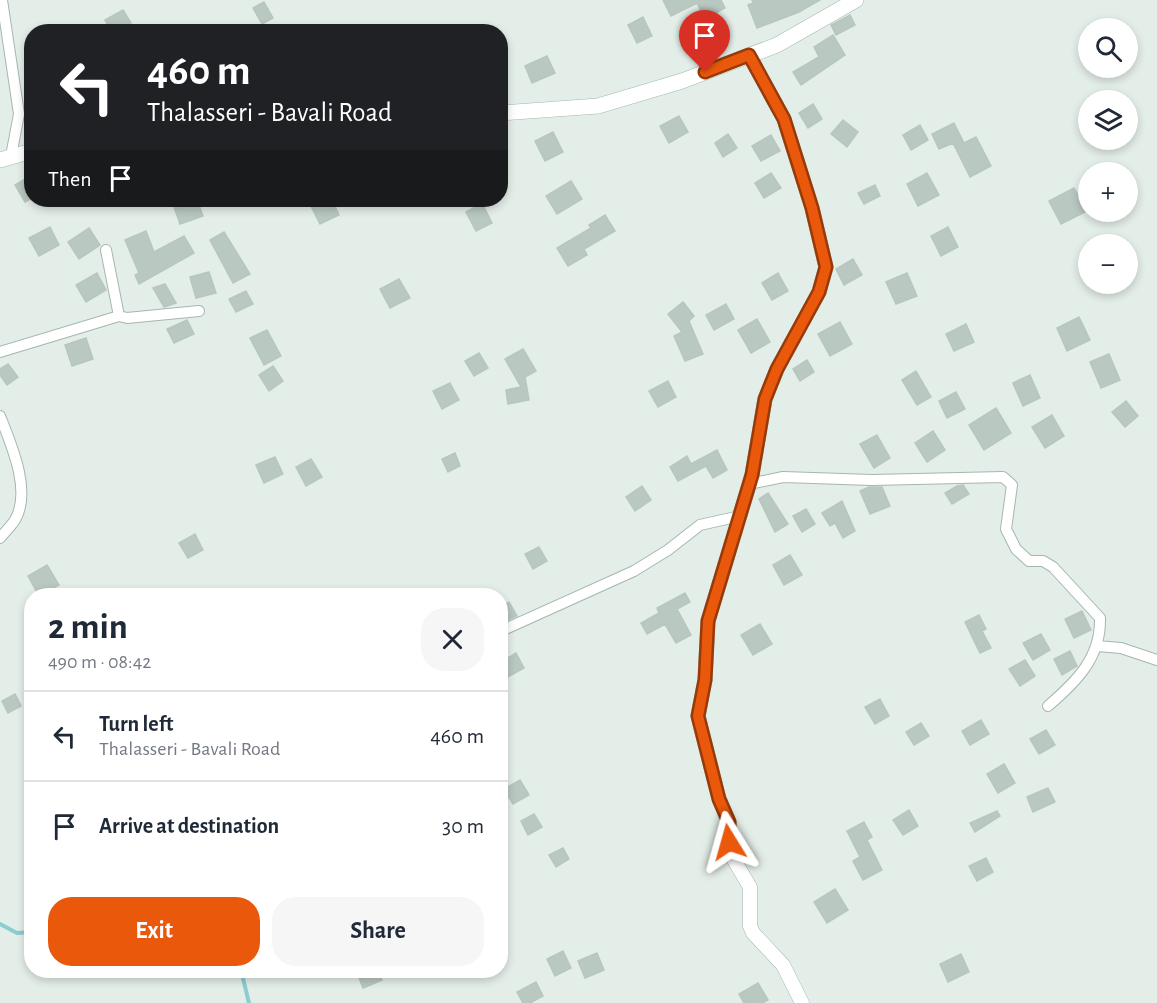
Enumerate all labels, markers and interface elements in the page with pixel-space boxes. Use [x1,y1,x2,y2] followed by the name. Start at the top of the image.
[679,10,730,72] pin
[1078,18,1138,294] map controls
[1078,18,1138,78] button: search
[688,19,721,52] icon: arrive
[48,48,126,126] icon: left
[147,50,251,92] text: 460 m
[1078,90,1138,150] button: layers
[147,99,392,126] text: Thalasseri - Bavali Road
[104,162,137,195] icon: arrive
[1078,162,1138,222] button: +
[48,168,92,190] text: Then
[1078,234,1138,294] button: −
[421,608,484,671] button: close
[48,609,128,645] text: 2 min
[48,652,151,672] text: 490 m · 08:42
[99,713,173,735] text: Turn left
[48,720,81,753] icon: left
[430,725,484,747] text: 460 m
[99,739,280,759] text: Thalasseri - Bavali Road
[48,810,81,843] icon: arrive
[697,810,761,874] position arrow
[99,815,279,837] text: Arrive at destination
[442,815,484,837] text: 30 m
[48,897,260,966] button: Exit
[272,897,484,966] button: Share

